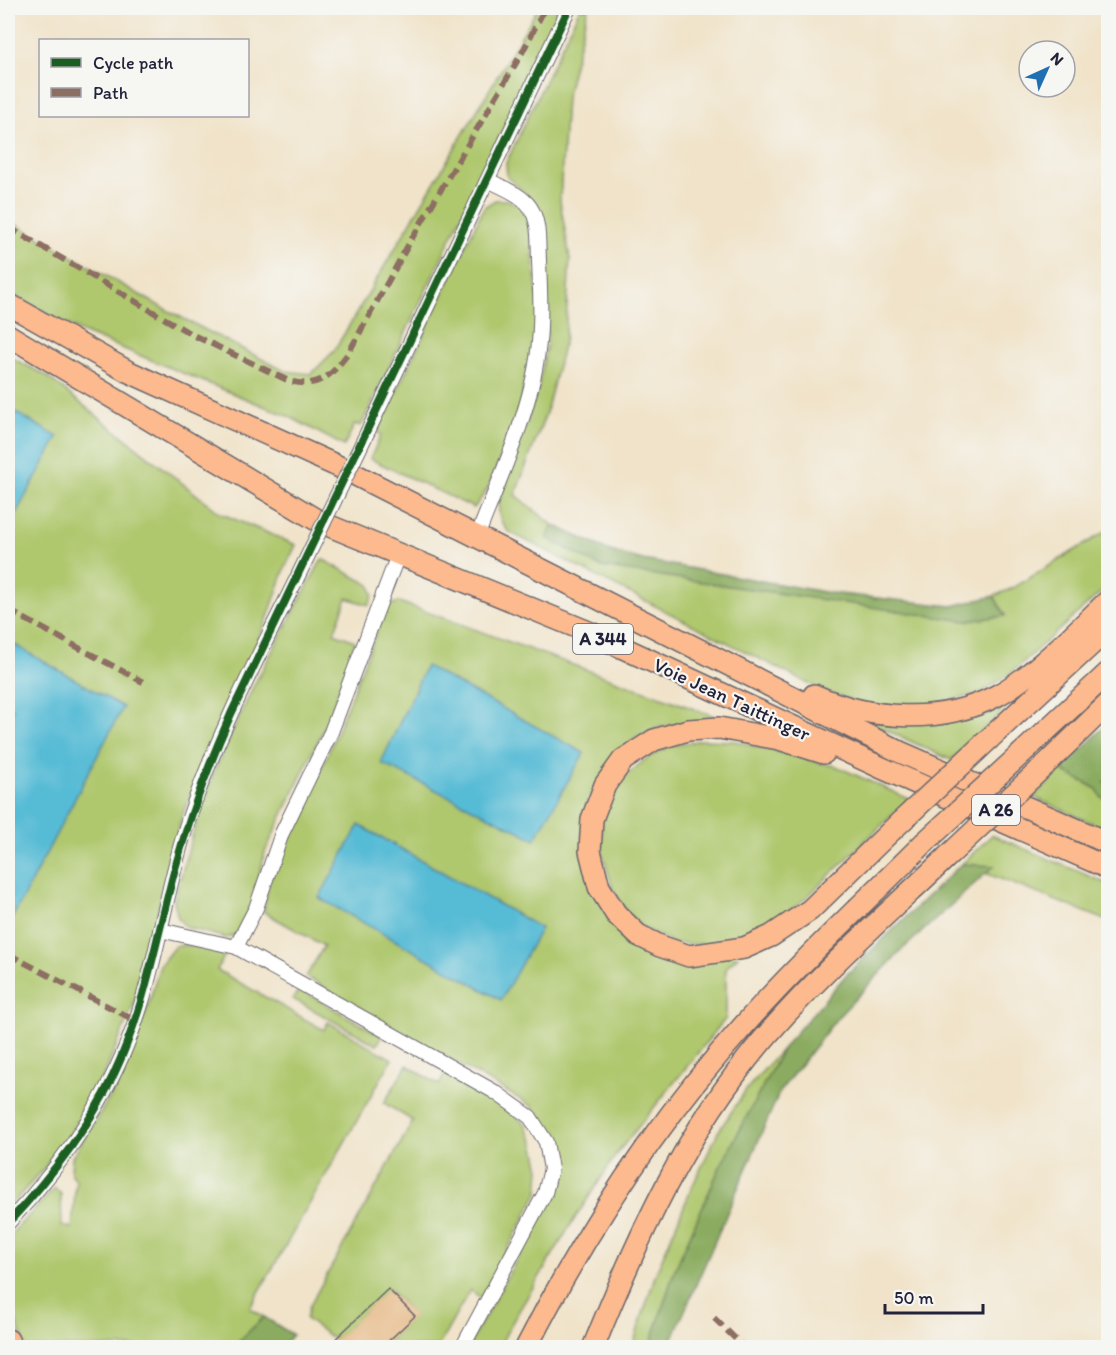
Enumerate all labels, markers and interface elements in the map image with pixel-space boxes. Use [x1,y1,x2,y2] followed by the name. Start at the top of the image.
[39,39,249,117] legend
[1017,39,1077,99] north arrow
[1047,48,1068,69] text: N
[93,52,174,74] text: Cycle path
[93,82,128,104] text: Path
[573,624,633,654] road number: A 344
[650,652,814,746] street label: Voie Jean Taittinger
[972,795,1020,825] road number: A 26
[885,1277,982,1315] scale bar
[894,1287,934,1309] text: 50 m

